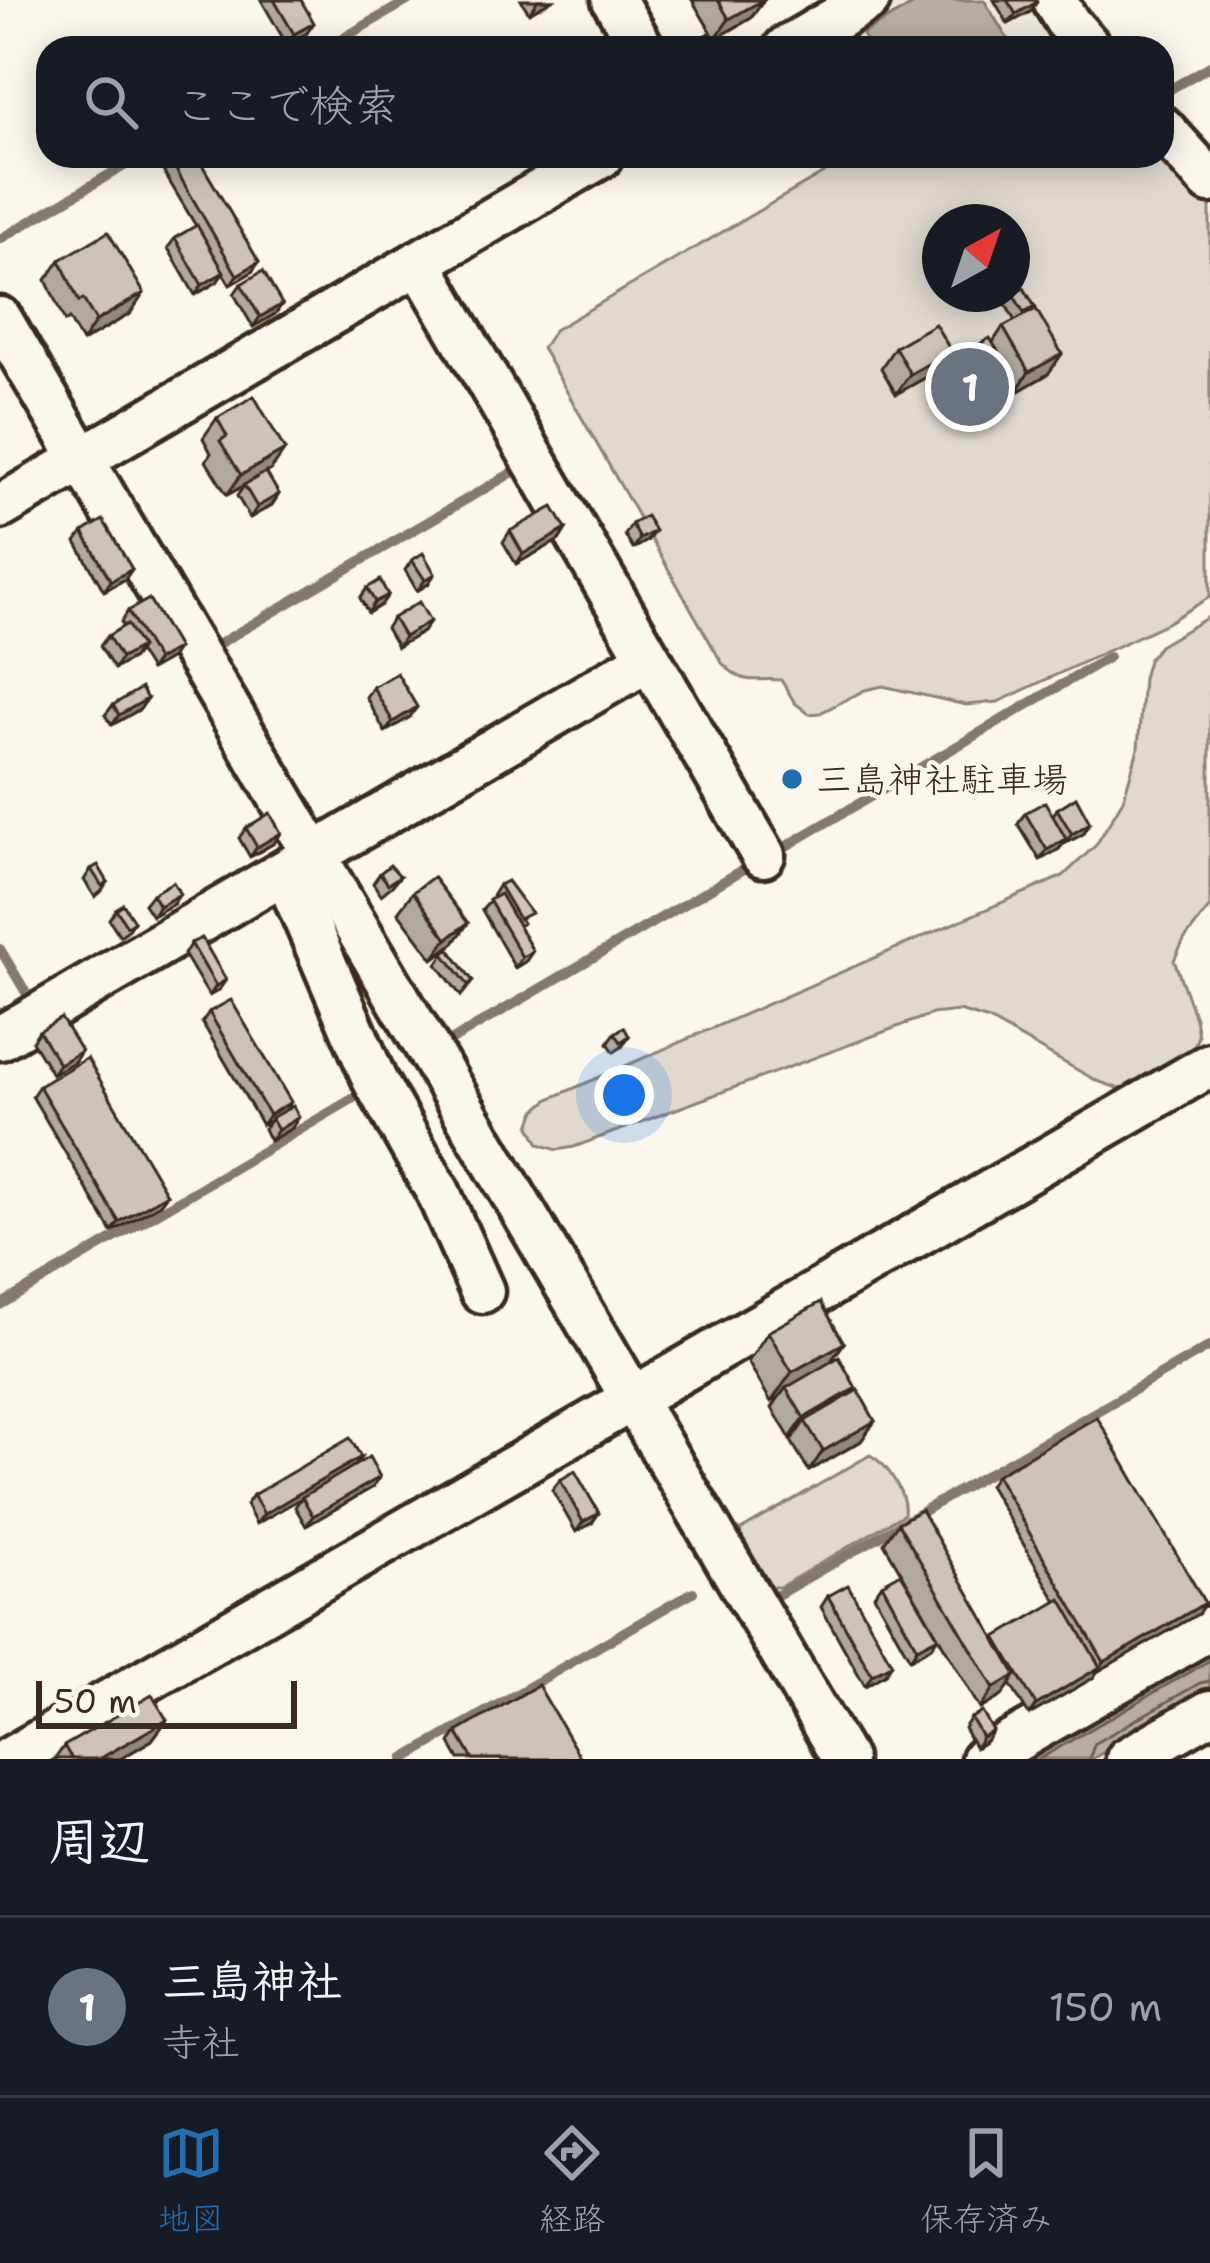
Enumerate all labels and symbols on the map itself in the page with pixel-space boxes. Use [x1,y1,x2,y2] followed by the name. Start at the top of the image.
[922,204,1030,312] north arrow
[931,342,1009,432] pin: 1
[816,755,1068,804] place label: 三島神社駐車場
[779,766,805,792] marker: 三島神社駐車場
[594,1065,654,1125] your location
[36,1675,297,1728] scale bar

